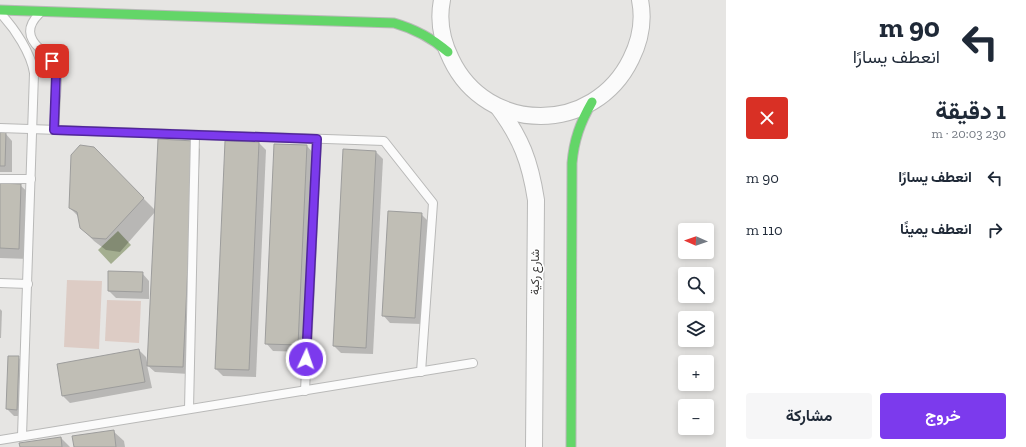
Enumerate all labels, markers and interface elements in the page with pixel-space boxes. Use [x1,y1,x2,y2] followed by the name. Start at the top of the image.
[879,11,940,44] text: 90 m
[954,16,1006,68] icon: left
[35,44,69,78] pin
[853,46,940,68] text: انعطف يسارًا
[41,50,63,72] icon: arrive
[935,96,1006,125] text: 1 دقيقة
[746,97,788,139] button: close
[932,126,1006,141] text: 230 m · 20:03
[984,167,1006,189] icon: left
[898,168,972,186] text: انعطف يسارًا
[746,169,779,187] text: 90 m
[984,219,1006,241] icon: right
[900,220,972,238] text: انعطف يمينًا
[746,221,783,239] text: 110 m
[678,223,714,259] north arrow
[678,223,714,435] map controls
[528,249,544,295] street label: شارع ركية
[678,267,714,303] button: search
[678,311,714,347] button: layers
[285,338,327,380] position arrow
[678,355,714,391] button: +
[746,393,872,439] button: مشاركة
[880,393,1006,439] button: خروج
[678,399,714,435] button: −

